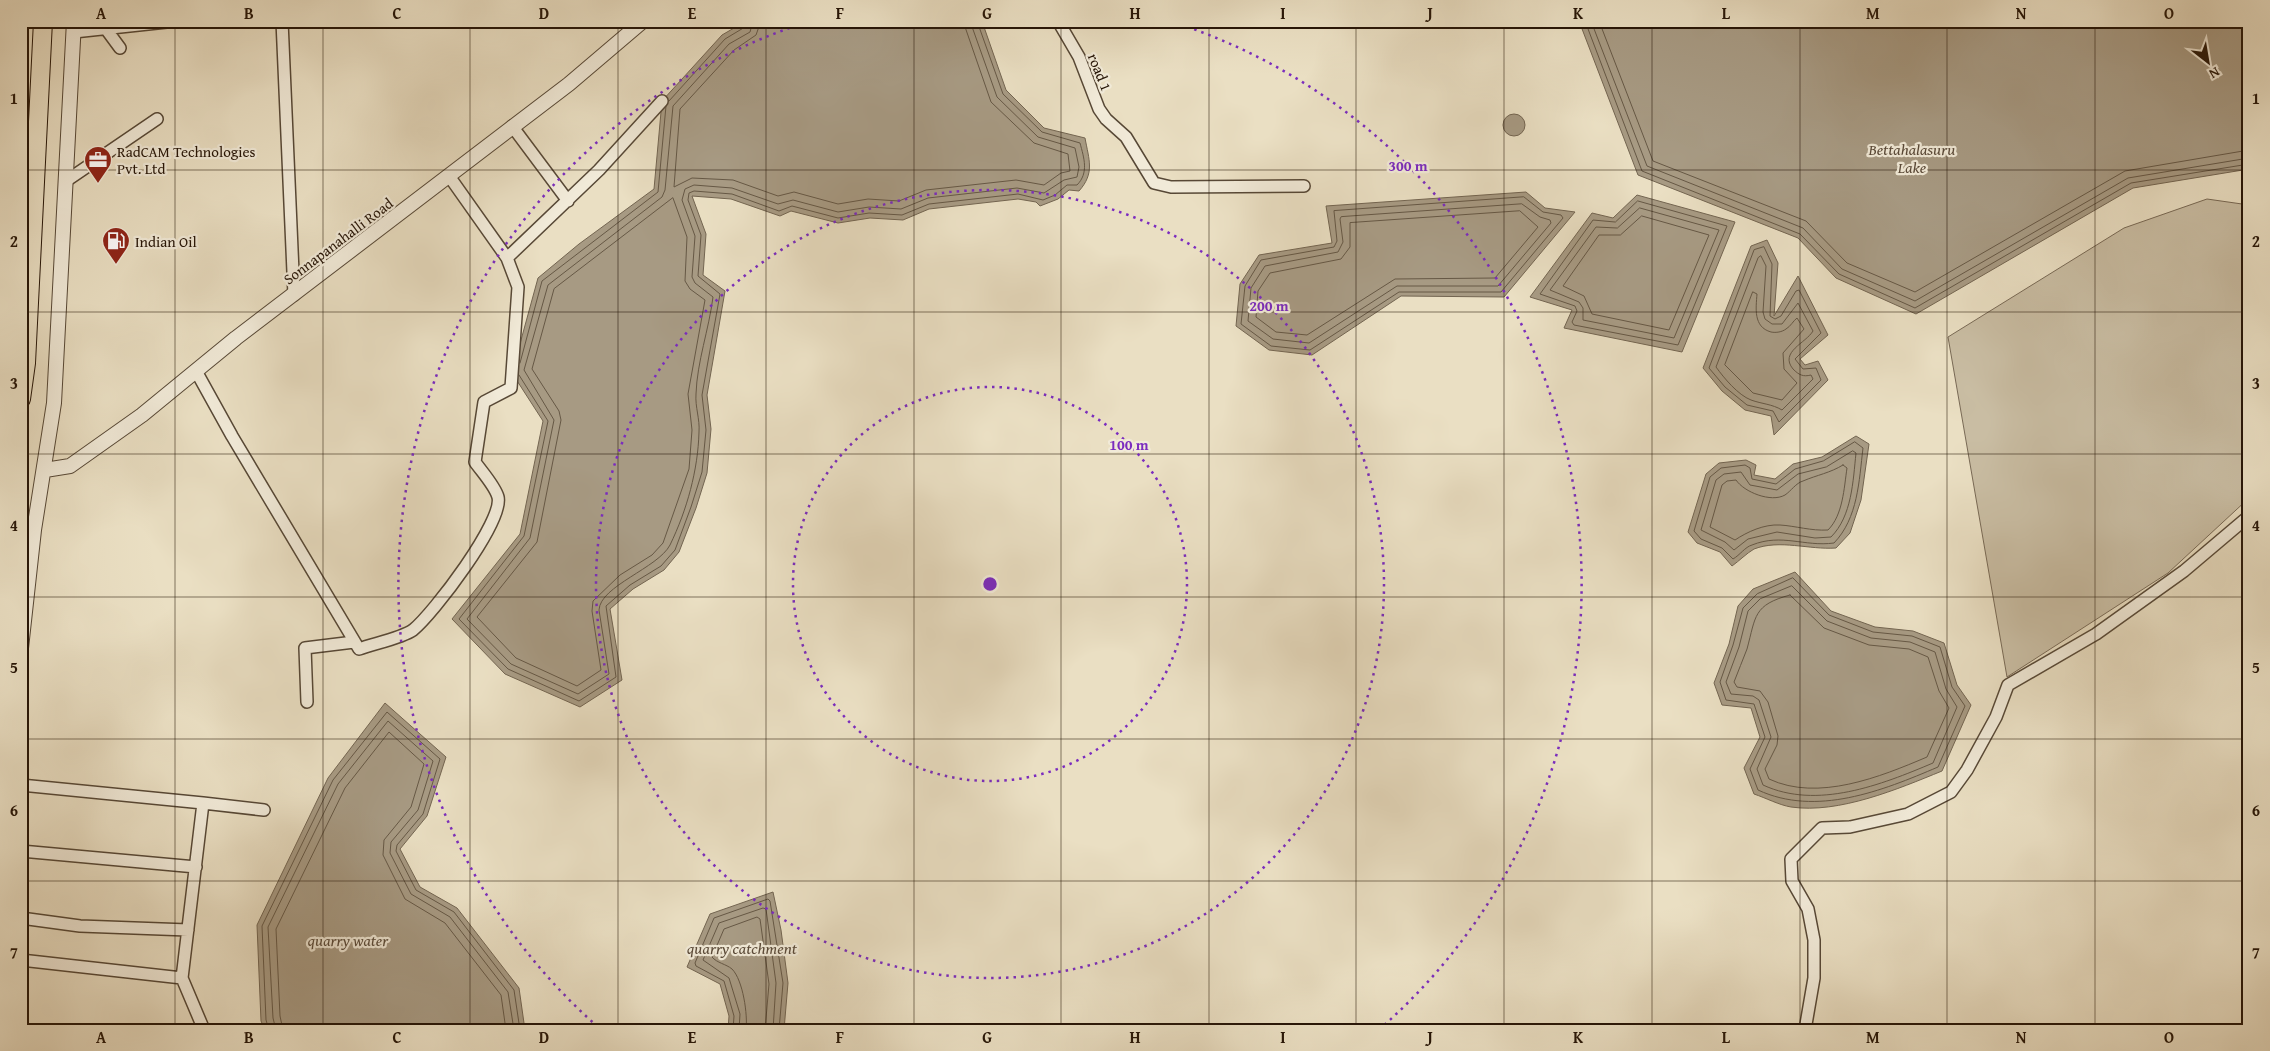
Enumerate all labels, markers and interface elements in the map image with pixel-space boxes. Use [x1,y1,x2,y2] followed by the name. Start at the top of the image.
[96,1,107,25] text: A
[244,1,254,25] text: B
[392,1,402,25] text: C
[539,1,549,25] text: D
[688,1,697,25] text: E
[836,1,844,25] text: F
[982,1,992,25] text: G
[1129,1,1141,25] text: H
[1280,1,1286,25] text: I
[1424,1,1433,25] text: J
[1573,1,1584,25] text: K
[1722,1,1731,25] text: L
[1866,1,1880,25] text: M
[2016,1,2027,25] text: N
[2164,1,2174,25] text: O
[2182,38,2232,88] north arrow
[1083,50,1117,94] street label: road 1
[2205,62,2224,84] text: N
[10,86,18,110] text: 1
[2252,86,2260,110] text: 1
[1868,137,1955,179] water label: Bettahalasuru Lake
[117,141,256,179] place label: RadCAM Technologies Pvt. Ltd
[83,145,113,184] office icon: RadCAM Technologies Pvt. Ltd
[1388,155,1428,176] text: 300 m
[279,193,397,289] street label: Sonnapanahalli Road
[101,226,131,265] fuel station icon: Indian Oil
[10,229,18,253] text: 2
[2252,229,2260,253] text: 2
[135,231,197,252] place label: Indian Oil
[1249,295,1289,316] text: 200 m
[10,371,18,395] text: 3
[2252,371,2260,395] text: 3
[1109,434,1149,455] text: 100 m
[10,513,18,537] text: 4
[2252,513,2260,537] text: 4
[981,575,999,593] centre of rings
[10,655,18,679] text: 5
[2252,655,2260,679] text: 5
[10,798,18,822] text: 6
[2252,798,2260,822] text: 6
[308,928,389,952] water label: quarry water
[687,936,798,960] water label: quarry catchment
[10,940,18,964] text: 7
[2252,940,2260,964] text: 7
[96,1025,107,1049] text: A
[244,1025,254,1049] text: B
[392,1025,402,1049] text: C
[539,1025,549,1049] text: D
[688,1025,697,1049] text: E
[836,1025,844,1049] text: F
[982,1025,992,1049] text: G
[1129,1025,1141,1049] text: H
[1280,1025,1286,1049] text: I
[1424,1025,1433,1049] text: J
[1573,1025,1584,1049] text: K
[1722,1025,1731,1049] text: L
[1866,1025,1880,1049] text: M
[2016,1025,2027,1049] text: N
[2164,1025,2174,1049] text: O

